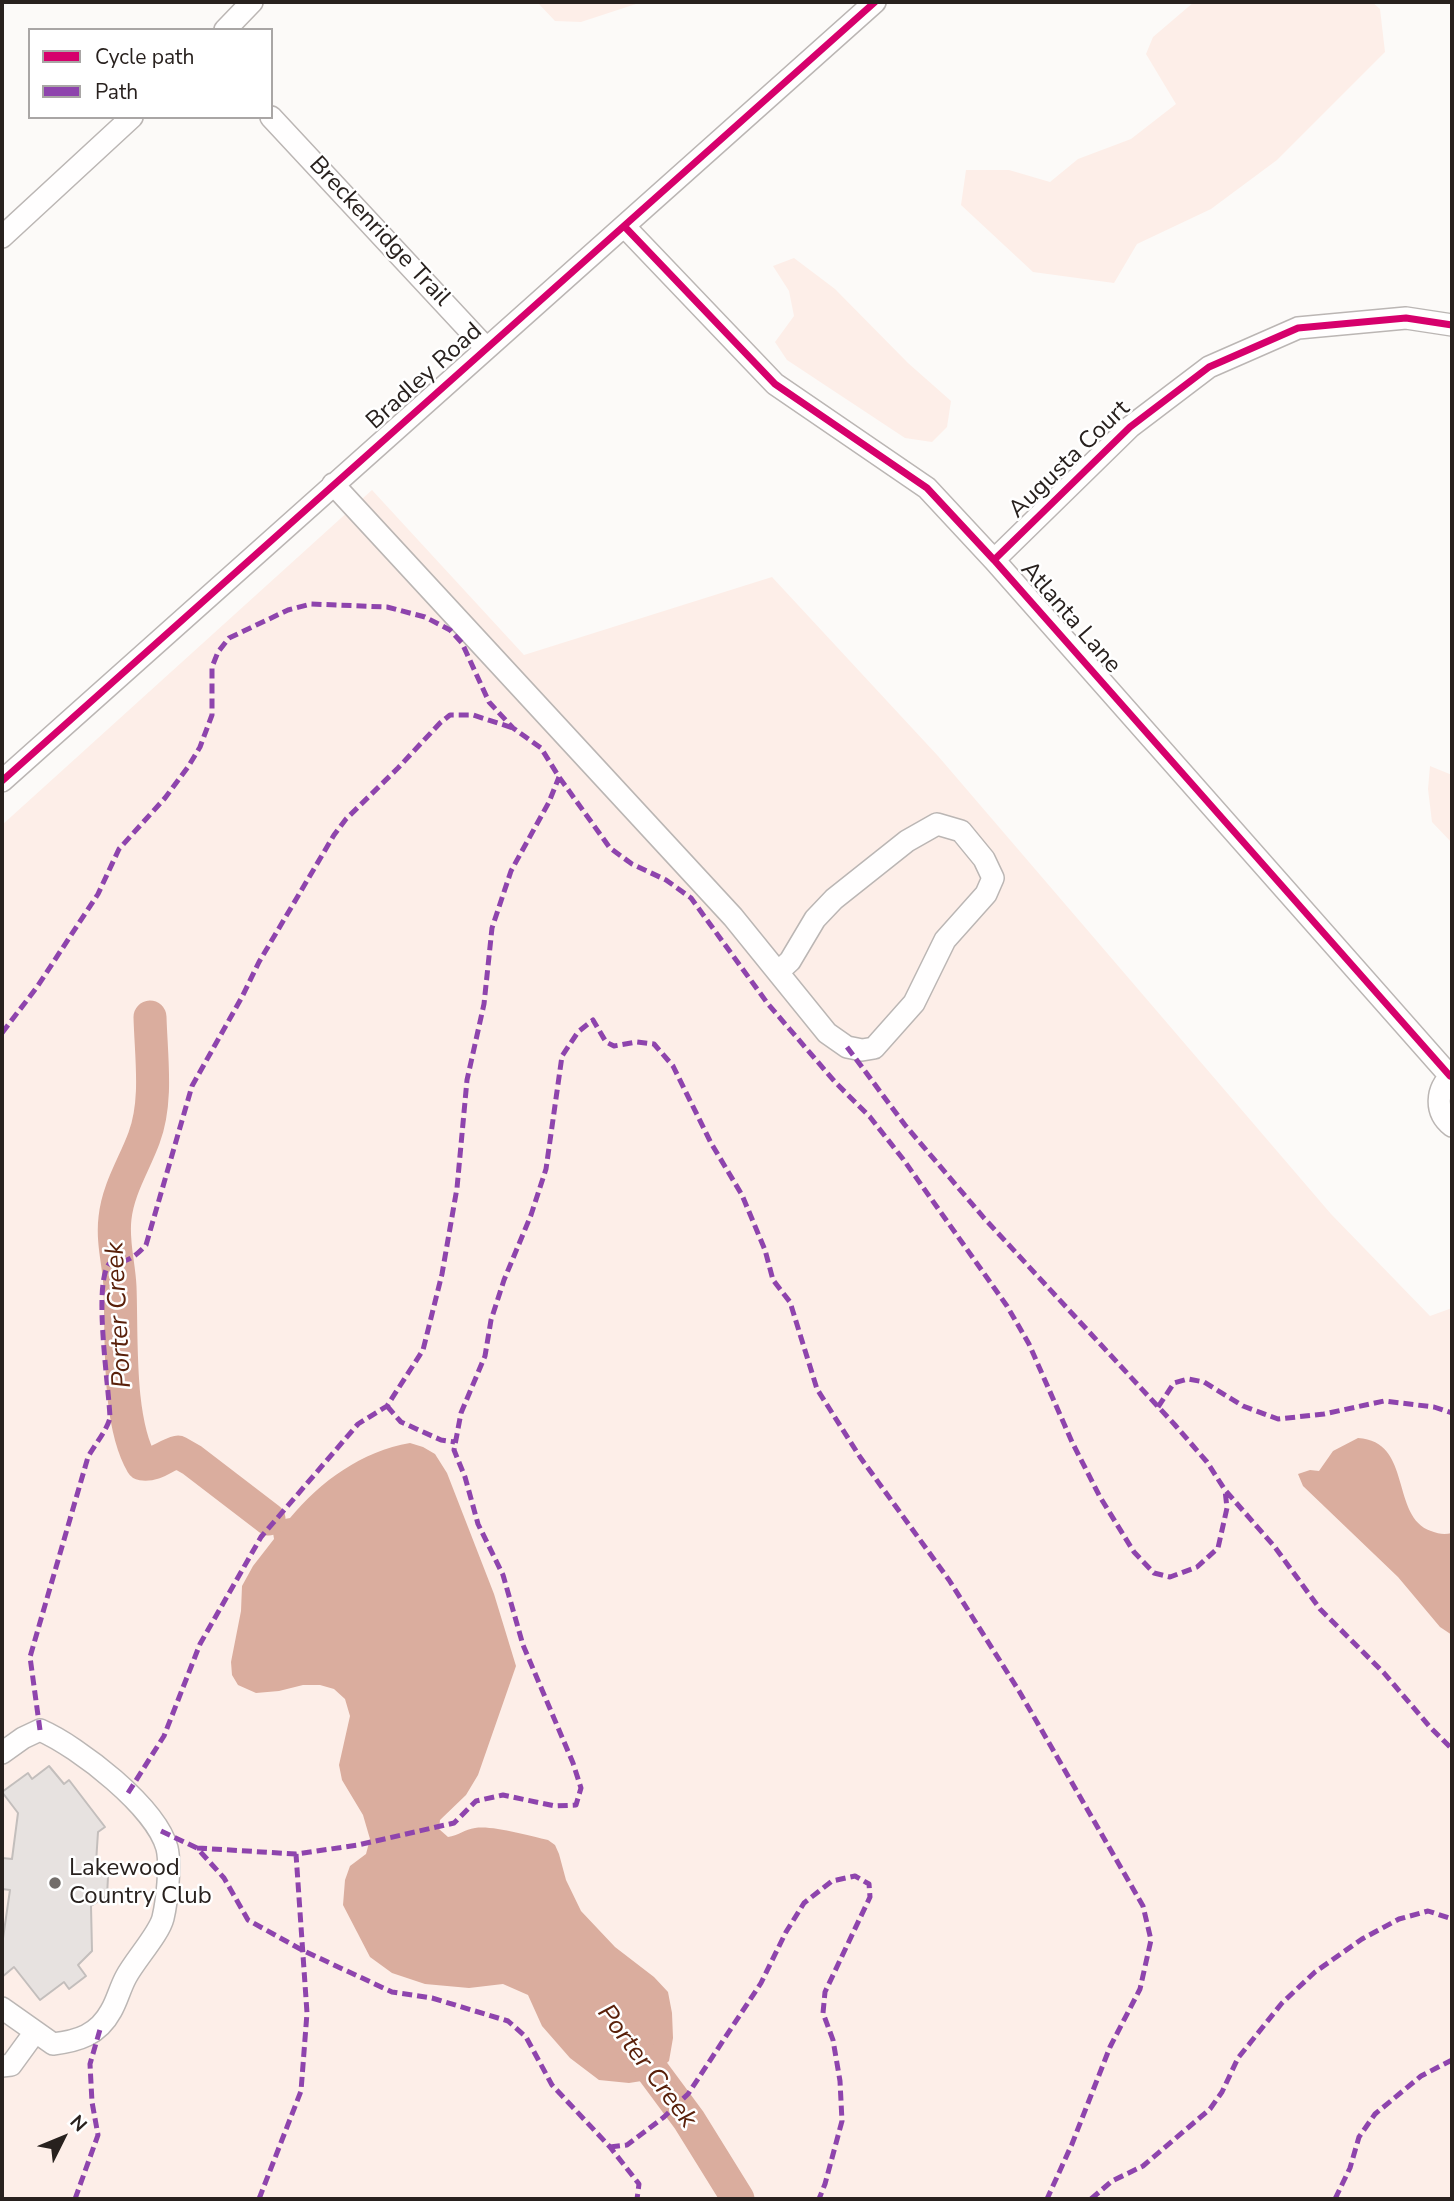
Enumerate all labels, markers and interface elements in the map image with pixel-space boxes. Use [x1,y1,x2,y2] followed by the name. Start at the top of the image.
[28,28,273,119] legend
[95,43,194,71] text: Cycle path
[95,78,138,106] text: Path
[302,151,456,313] street label: Breckenridge Trail
[361,318,489,436] street label: Bradley Road
[1004,395,1136,525] street label: Augusta Court
[1014,556,1126,680] street label: Atlanta Lane
[101,1241,139,1389] water label: Porter Creek
[69,1855,212,1911] place label: Lakewood Country Club
[47,1875,63,1891] marker: Lakewood Country Club
[589,1999,703,2135] water label: Porter Creek
[28,2103,98,2173] north arrow
[64,2110,93,2138] text: N

